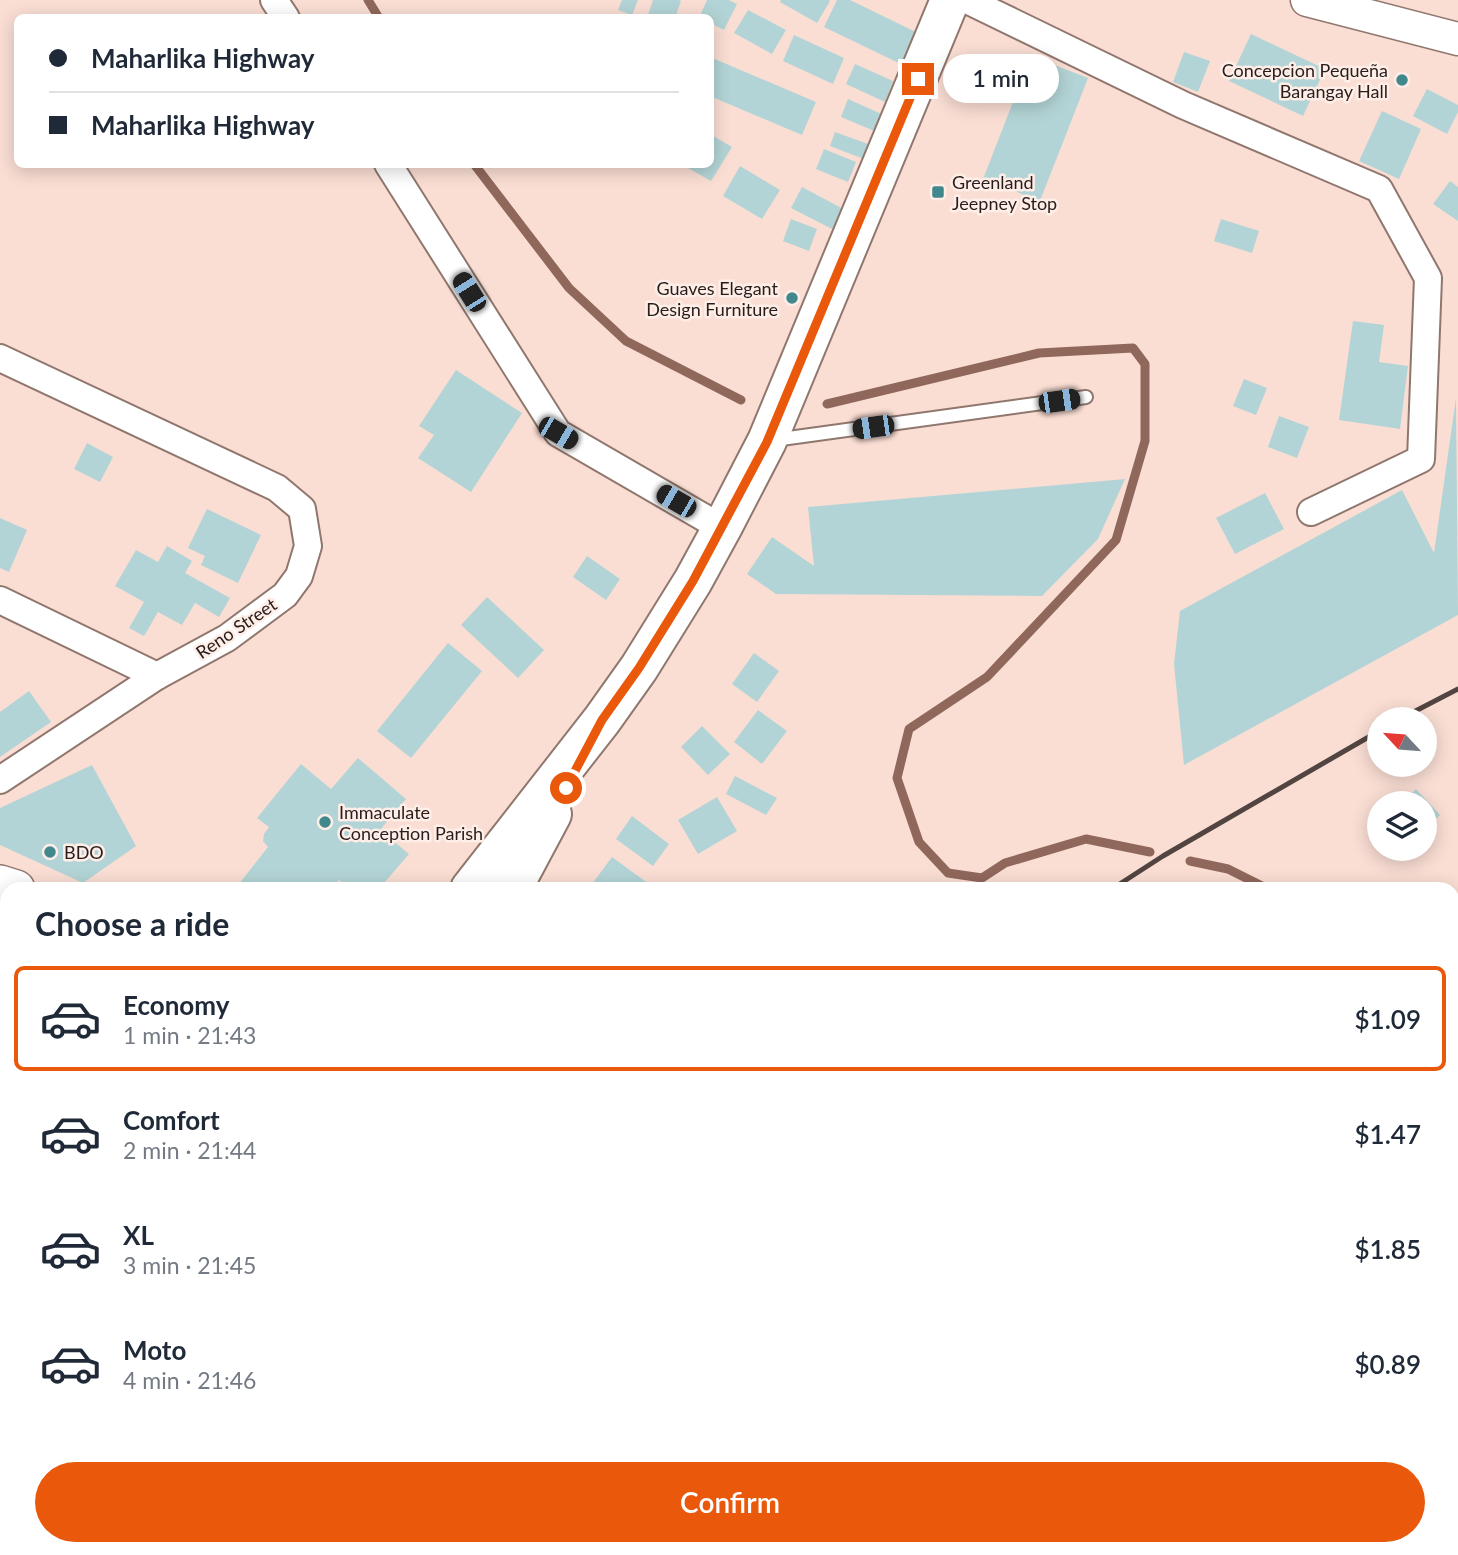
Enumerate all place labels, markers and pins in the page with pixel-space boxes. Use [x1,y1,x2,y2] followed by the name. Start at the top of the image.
[1222,59,1388,102] place label: Concepcion Pequeña Barangay Hall
[1394,72,1410,88] marker: Concepcion Pequeña Barangay Hall
[952,171,1057,214] place label: Greenland Jeepney Stop
[930,184,946,200] marker: Greenland Jeepney Stop
[646,277,779,320] place label: Guaves Elegant Design Furniture
[784,290,800,306] marker: Guaves Elegant Design Furniture
[339,801,483,844] place label: Immaculate Conception Parish
[317,814,333,830] marker: Immaculate Conception Parish
[64,841,104,863] place label: BDO
[42,844,58,860] marker: BDO

